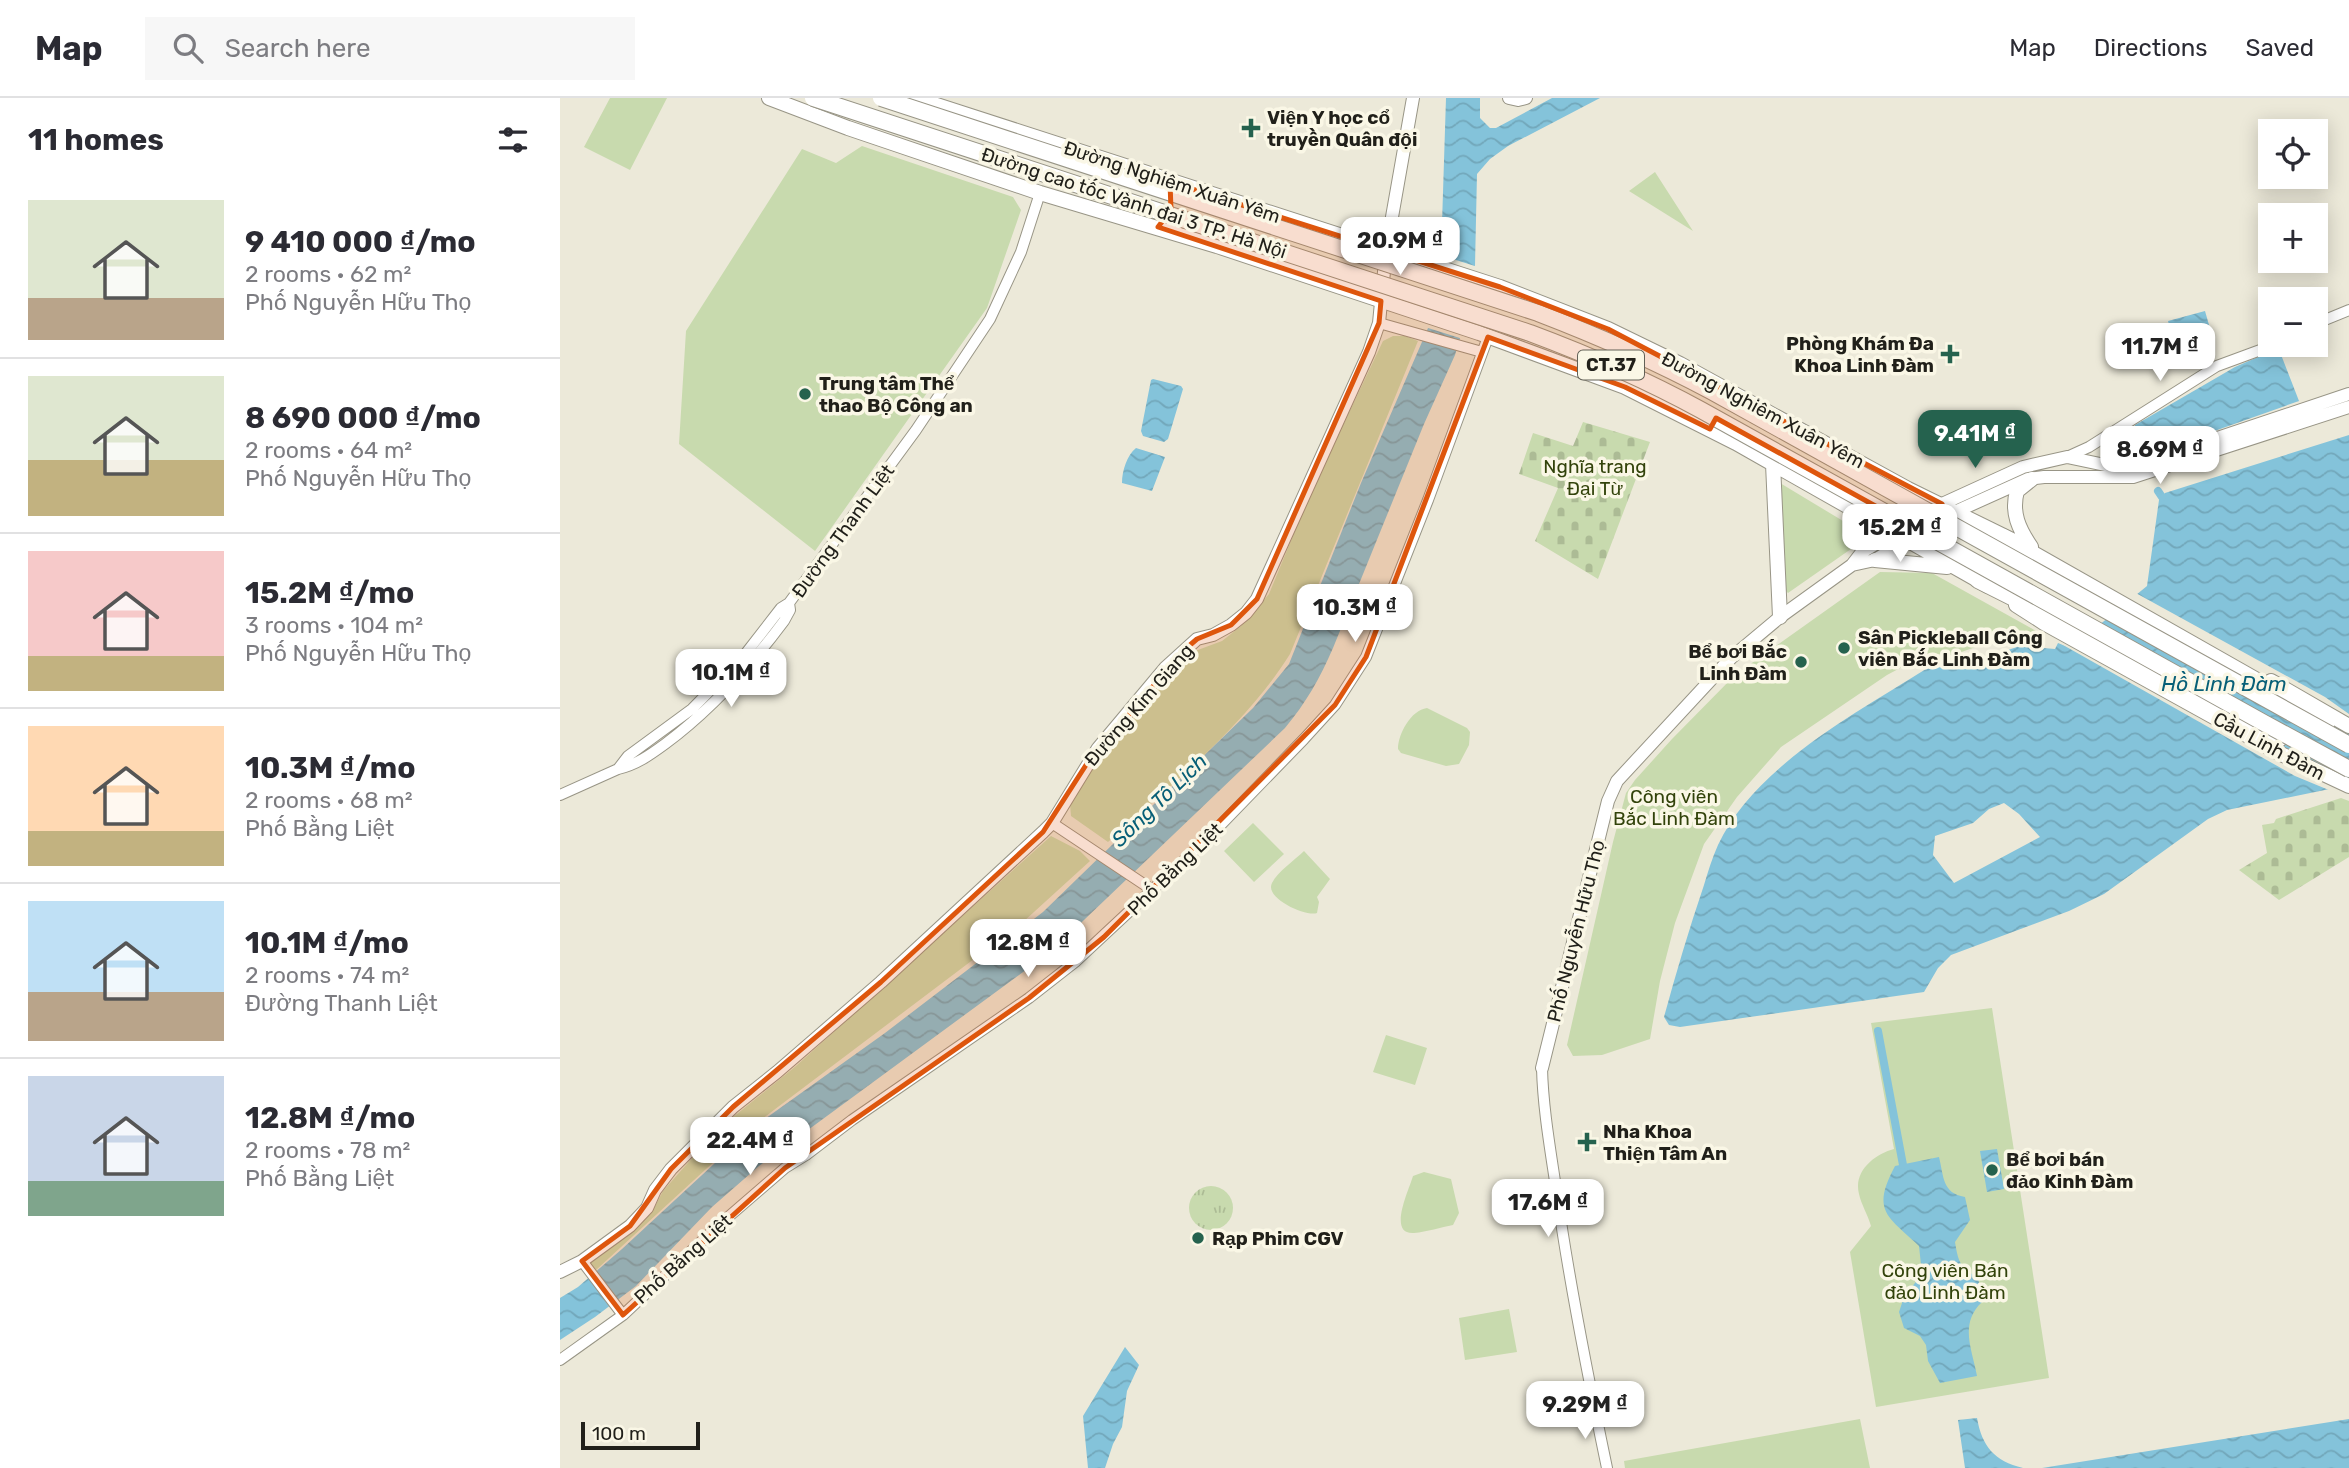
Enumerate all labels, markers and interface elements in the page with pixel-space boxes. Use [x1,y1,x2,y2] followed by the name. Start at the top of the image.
[145,17,635,80] search box
[35,29,103,68] text: Map
[169,29,207,67] icon: search
[225,33,370,64] text: Search here
[2009,34,2056,62] text: Map
[2094,34,2207,62] text: Directions
[2245,34,2314,62] text: Saved
[1267,106,1417,151] place label: Viện Y học cổ truyền Quân đội
[1241,118,1261,138] marker: Viện Y học cổ truyền Quân đội
[2258,119,2328,357] map controls
[2258,119,2328,189] button: locate
[494,121,532,159] icon: filters
[28,122,164,158] text: 11 homes
[1061,136,1283,228] street label: Đường Nghiêm Xuân Yêm
[978,143,1290,263] street label: Đường cao tốc Vành đai 3 TP. Hà Nội
[2258,203,2328,273] button: +
[1335,218,1465,277] pin: 20.9M ₫
[245,224,476,260] text: 9 410 000 ₫/mo
[1357,226,1443,254] text: 20.9M ₫
[84,228,168,312] icon: home
[245,260,411,288] text: 2 rooms · 62 m²
[2258,287,2328,357] button: −
[245,288,471,316] text: Phố Nguyễn Hữu Thọ
[2095,324,2225,383] pin: 11.7M ₫
[1786,332,1934,377] place label: Phòng Khám Đa Khoa Linh Đàm
[2121,332,2199,360] text: 11.7M ₫
[1940,344,1960,364] marker: Phòng Khám Đa Khoa Linh Đàm
[1658,347,1868,473] street label: Đường Nghiêm Xuân Yêm
[1578,351,1644,380] road number: CT.37
[819,372,973,417] place label: Trung tâm Thể thao Bộ Công an
[797,386,813,402] marker: Trung tâm Thể thao Bộ Công an
[245,400,481,436] text: 8 690 000 ₫/mo
[84,404,168,488] icon: home
[1910,410,2040,470] pin: 9.41M ₫
[1934,419,2016,447] text: 9.41M ₫
[2095,426,2225,486] pin: 8.69M ₫
[2116,435,2204,463] text: 8.69M ₫
[245,436,412,464] text: 2 rooms · 64 m²
[1543,455,1647,500] park label: Nghĩa trang Đại Từ
[787,459,899,602] street label: Đường Thanh Liệt
[245,464,471,492] text: Phố Nguyễn Hữu Thọ
[1835,504,1965,564] pin: 15.2M ₫
[1858,513,1942,541] text: 15.2M ₫
[245,575,414,611] text: 15.2M ₫/mo
[84,579,168,663] icon: home
[1290,584,1420,644] pin: 10.3M ₫
[1313,593,1397,621] text: 10.3M ₫
[245,611,423,639] text: 3 rooms · 104 m²
[1858,626,2043,671] place label: Sân Pickleball Công viên Bắc Linh Đàm
[245,639,471,667] text: Phố Nguyễn Hữu Thọ
[1080,639,1198,771] street label: Đường Kim Giang
[1688,639,1787,685] place label: Bể bơi Bắc Linh Đàm
[1836,640,1852,656] marker: Sân Pickleball Công viên Bắc Linh Đàm
[666,650,796,709] pin: 10.1M ₫
[1793,654,1809,670] marker: Bể bơi Bắc Linh Đàm
[691,658,771,686] text: 10.1M ₫
[2161,671,2287,696] water label: Hồ Linh Đàm
[2209,707,2329,785] street label: Cầu Linh Đàm
[1106,748,1212,852] water label: Sông Tô Lịch
[245,750,416,786] text: 10.3M ₫/mo
[84,754,168,838] icon: home
[1613,785,1735,830] park label: Công viên Bắc Linh Đàm
[245,786,413,814] text: 2 rooms · 68 m²
[245,814,394,842] text: Phố Bằng Liệt
[1123,817,1228,920] street label: Phố Bằng Liệt
[1542,838,1610,1024] street label: Phố Nguyễn Hữu Thọ
[963,920,1093,979] pin: 12.8M ₫
[245,925,409,961] text: 10.1M ₫/mo
[986,928,1070,956] text: 12.8M ₫
[84,929,168,1013] icon: home
[245,961,409,989] text: 2 rooms · 74 m²
[245,989,438,1017] text: Đường Thanh Liệt
[245,1100,415,1136] text: 12.8M ₫/mo
[84,1104,168,1188] icon: home
[685,1118,815,1177] pin: 22.4M ₫
[1603,1120,1727,1165] place label: Nha Khoa Thiện Tâm An
[706,1126,794,1154] text: 22.4M ₫
[1577,1132,1597,1152] marker: Nha Khoa Thiện Tâm An
[245,1136,410,1164] text: 2 rooms · 78 m²
[2006,1148,2133,1193] place label: Bể bơi bán đảo Kinh Đàm
[1984,1162,2000,1178] marker: Bể bơi bán đảo Kinh Đàm
[245,1164,394,1192] text: Phố Bằng Liệt
[1483,1180,1613,1239] pin: 17.6M ₫
[1508,1188,1588,1216] text: 17.6M ₫
[629,1209,737,1309] street label: Phố Bằng Liệt
[1212,1227,1344,1250] place label: Rạp Phim CGV
[1190,1230,1206,1246] marker: Rạp Phim CGV
[1881,1259,2009,1304] park label: Công viên Bán đảo Linh Đàm
[1520,1382,1650,1441] pin: 9.29M ₫
[1542,1390,1628,1418] text: 9.29M ₫
[581,1419,700,1451] scale bar
[592,1422,646,1445] text: 100 m

